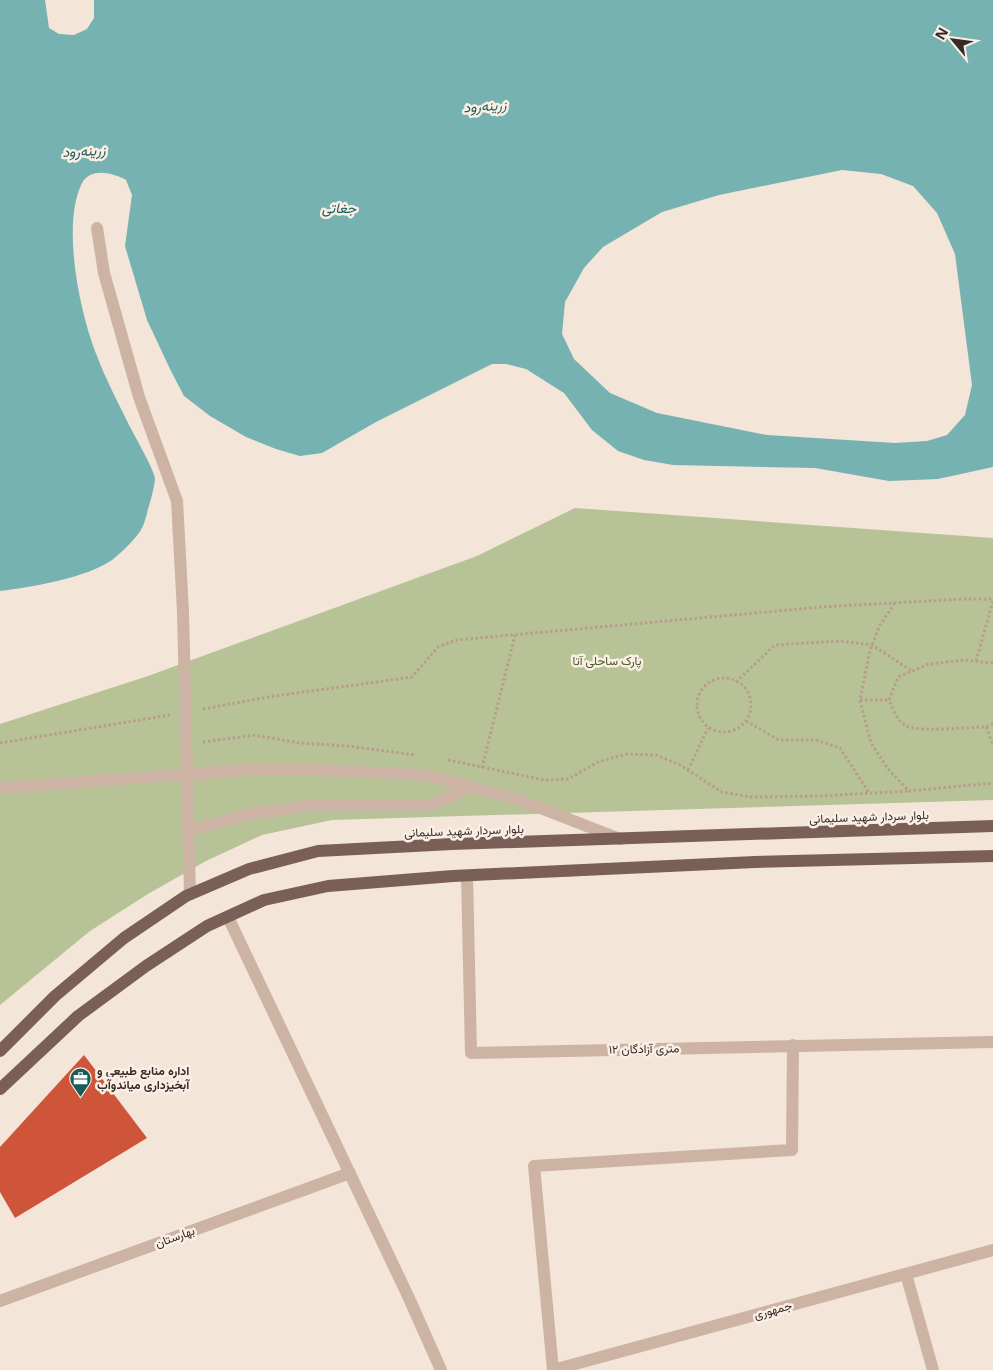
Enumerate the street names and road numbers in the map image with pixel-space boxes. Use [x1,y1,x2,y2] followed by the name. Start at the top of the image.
[809,806,929,827] street label: بلوار سردار شهید سلیمانی
[404,820,524,841] street label: بلوار سردار شهید سلیمانی
[608,1039,680,1058] street label: ۱۲ متری آزادگان
[153,1222,197,1252] street label: بهارستان
[752,1296,794,1323] street label: جمهوری

